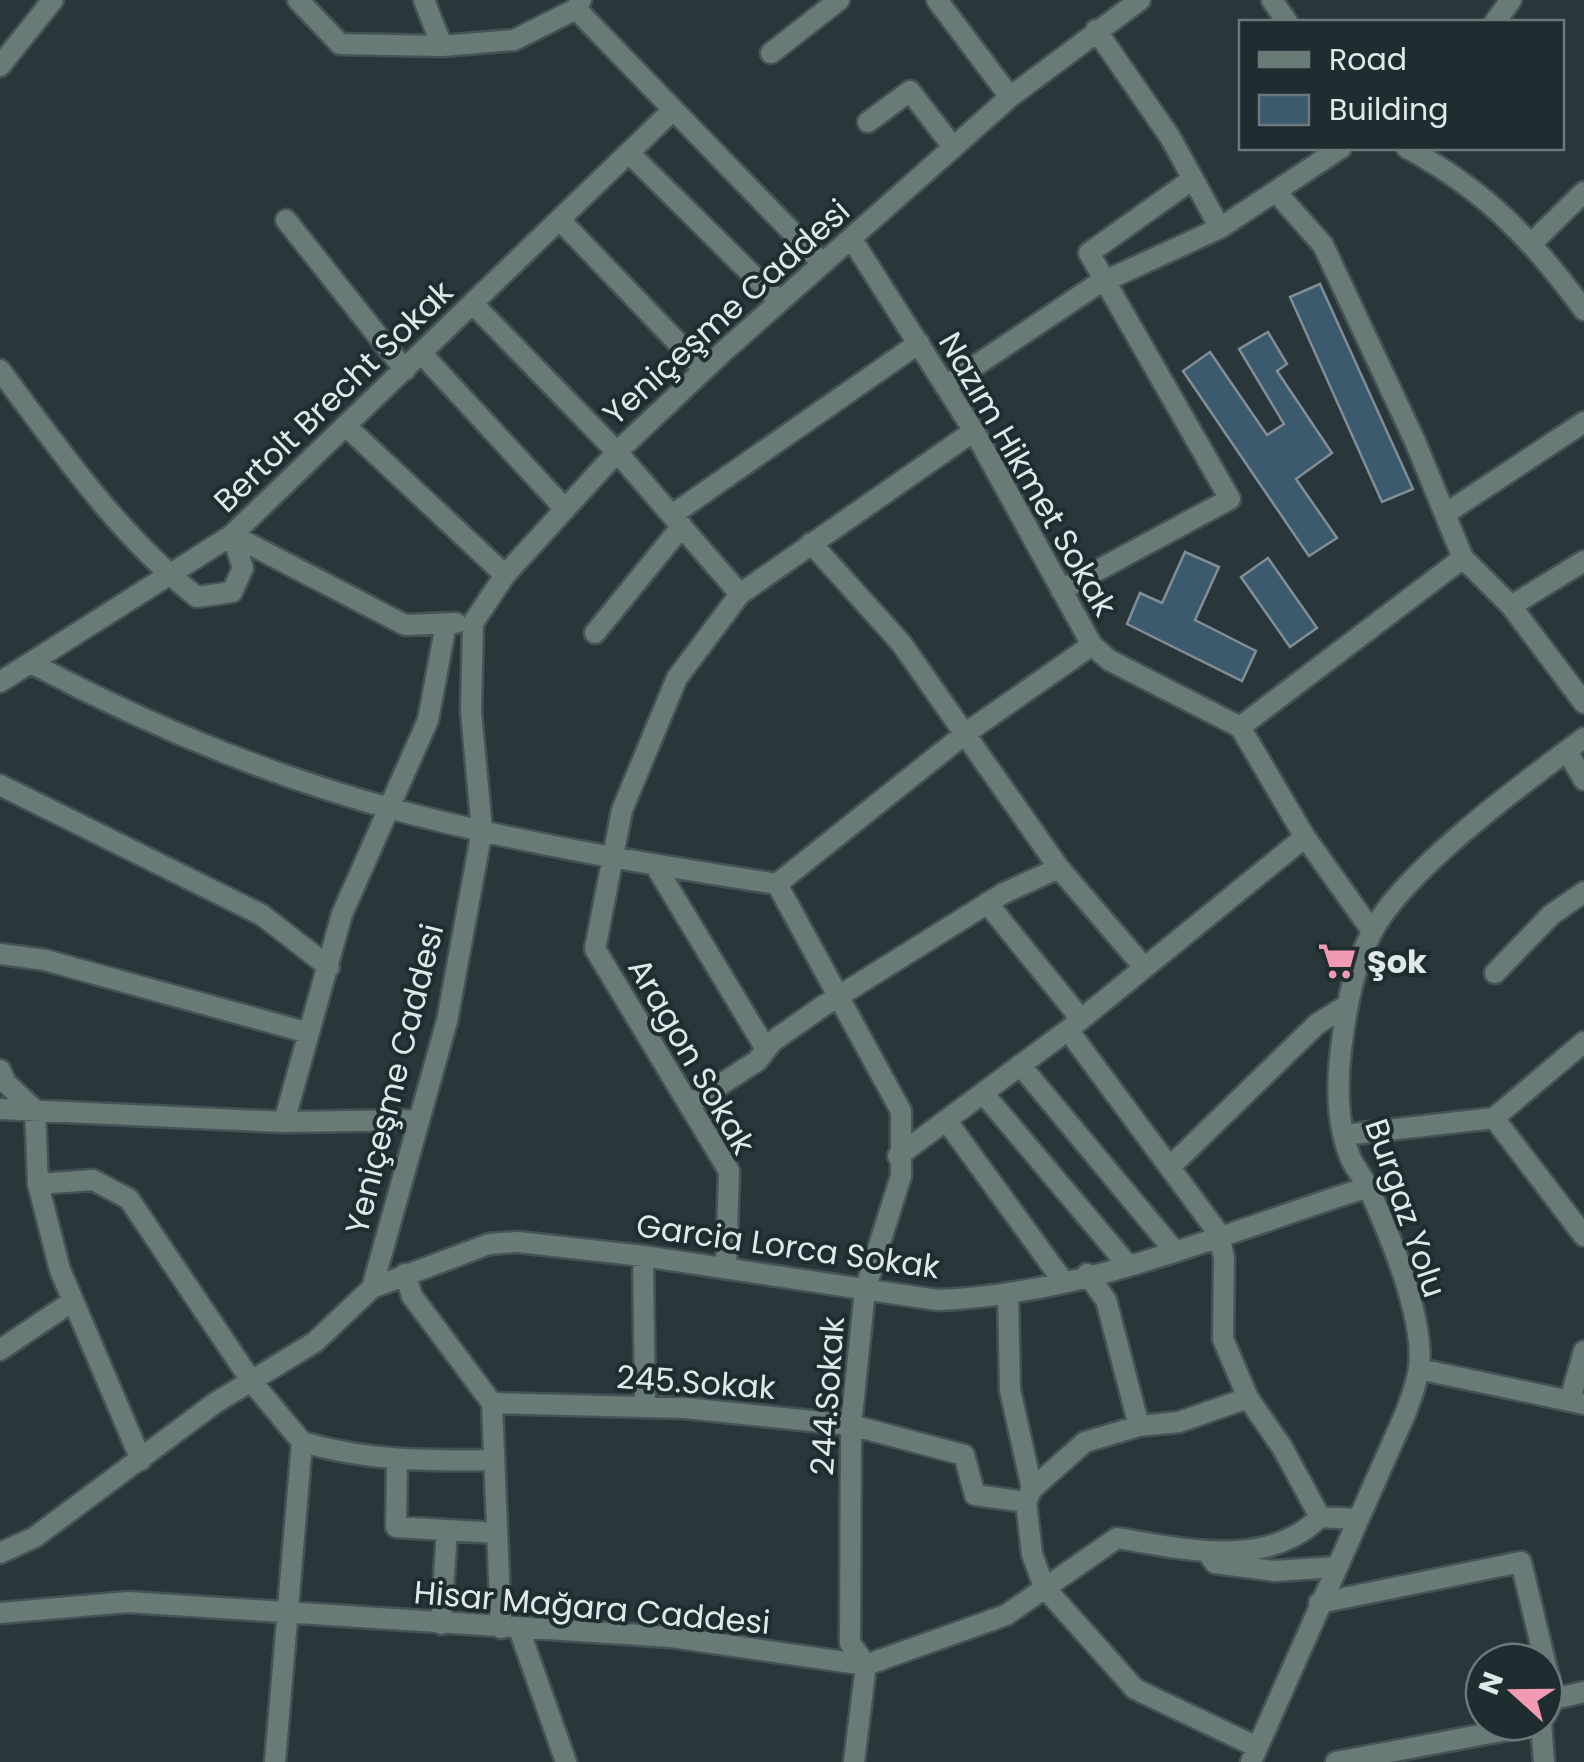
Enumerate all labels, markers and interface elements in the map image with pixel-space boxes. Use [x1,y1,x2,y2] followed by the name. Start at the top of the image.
[1239,20,1564,150] legend
[1329,38,1407,81] text: Road
[1329,88,1449,131] text: Building
[593,189,859,435] street label: Yeniçeşme Caddesi
[203,269,463,522] street label: Bertolt Brecht Sokak
[928,324,1128,625] street label: Nazım Hikmet Sokak
[334,919,454,1239] street label: Yeniçeşme Caddesi
[1367,939,1427,984] place label: Şok
[1316,940,1358,982] supermarket icon: Şok
[617,949,767,1163] street label: Aragon Sokak
[1354,1113,1458,1303] street label: Burgaz Yolu
[634,1202,943,1290] street label: Garcia Lorca Sokak
[799,1314,855,1477] street label: 244.Sokak
[615,1354,777,1410] street label: 245.Sokak
[412,1569,772,1645] street label: Hisar Mağara Caddesi
[1464,1642,1564,1742] north arrow
[1469,1666,1513,1700] text: N

